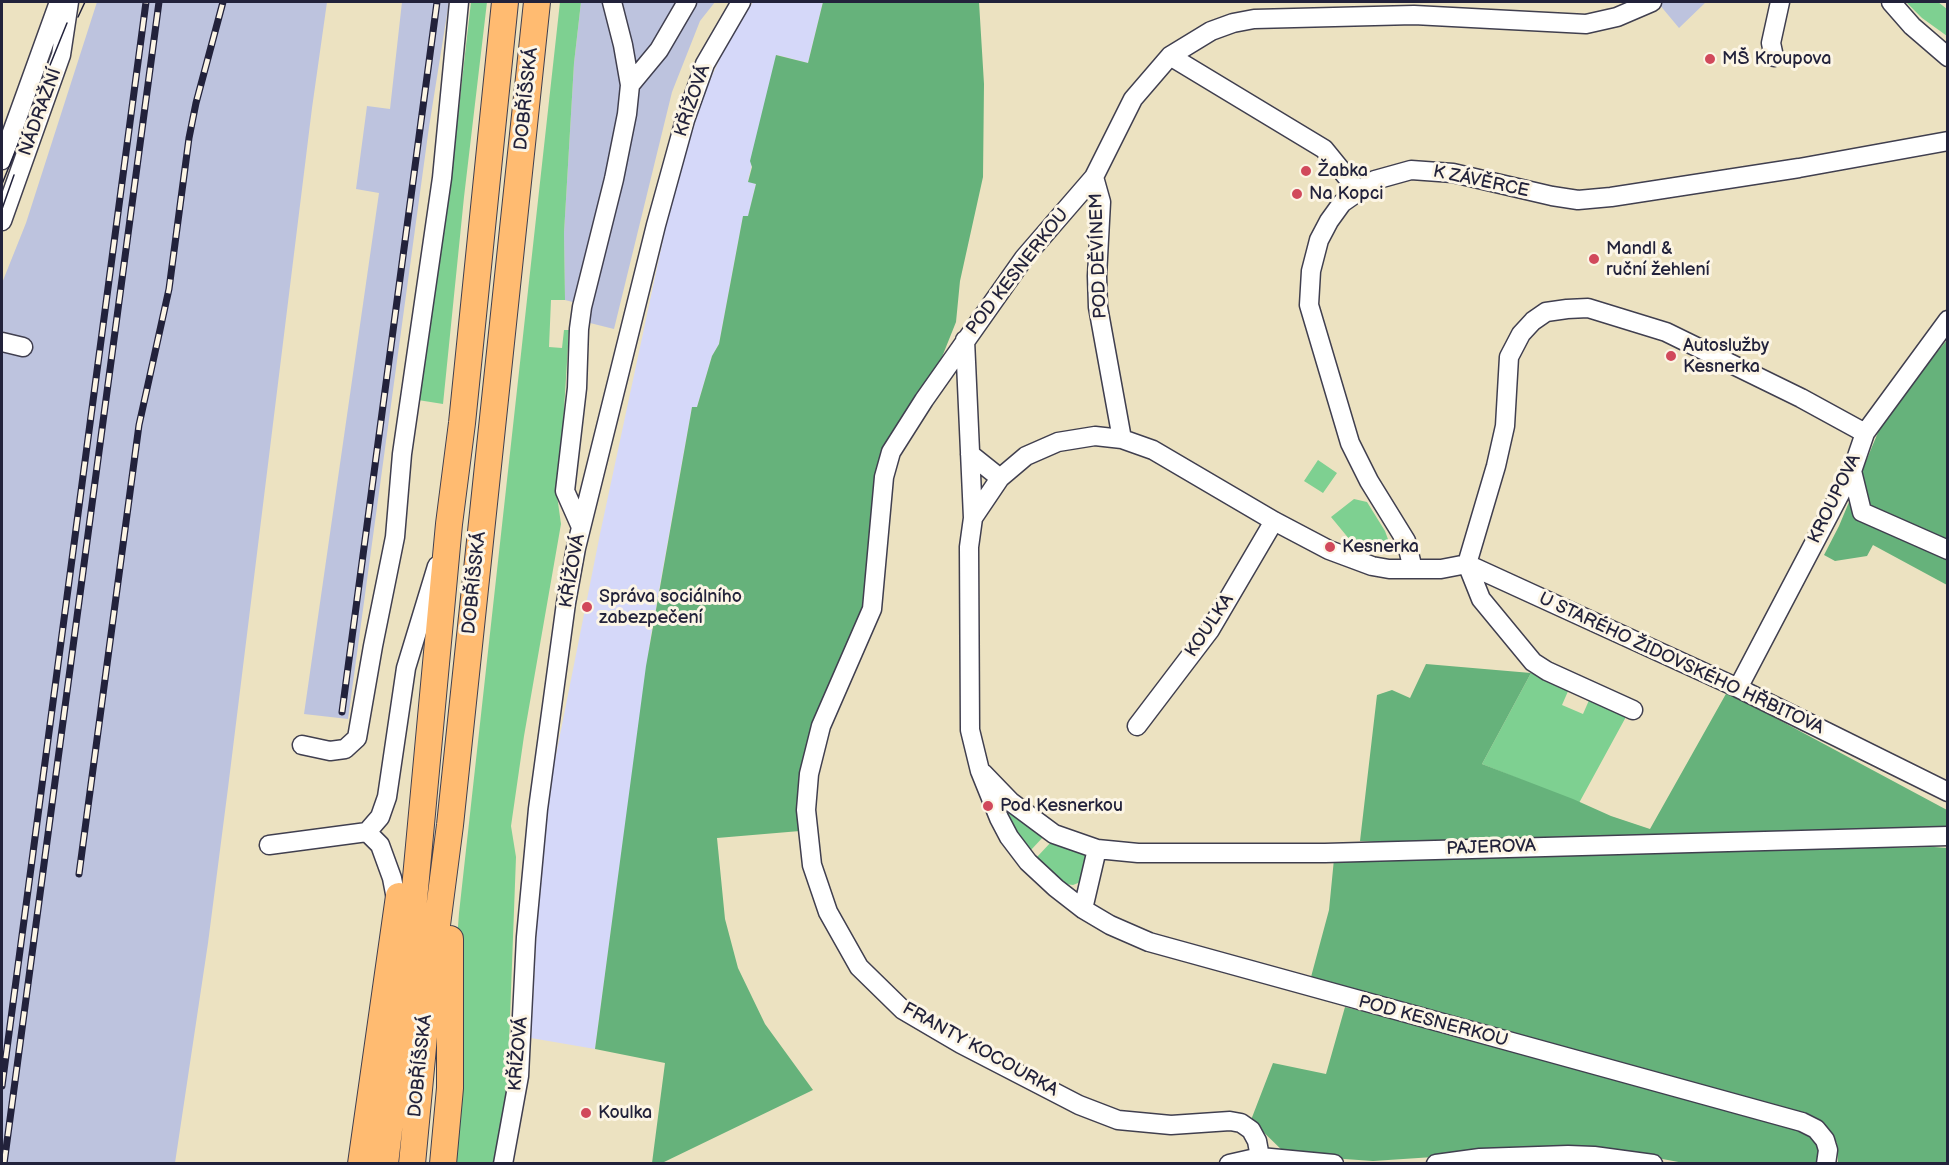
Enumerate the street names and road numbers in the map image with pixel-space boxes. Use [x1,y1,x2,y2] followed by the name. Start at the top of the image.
[511,47,543,151] street label: DOBŘÍŠSKÁ
[671,62,715,140] street label: KŘÍŽOVÁ
[15,65,67,159] street label: NÁDRAŽNÍ
[1431,161,1531,203] street label: K ZÁVĚRCE
[1086,193,1112,319] street label: POD DĚVÍNEM
[962,205,1074,339] street label: POD KESNERKOU
[1804,451,1866,547] street label: KROUPOVA
[459,531,491,635] street label: DOBŘÍŠSKÁ
[556,533,590,609] street label: KŘÍŽOVÁ
[1535,588,1827,740] street label: U STARÉHO ŽIDOVSKÉHO HŘBITOVA
[1181,590,1239,662] street label: KOULKA
[1446,836,1536,860] street label: PAJEROVA
[1356,992,1510,1052] street label: POD KESNERKOU
[899,998,1061,1102] street label: FRANTY KOCOURKA
[405,1014,437,1118] street label: DOBŘÍŠSKÁ
[505,1016,533,1092] street label: KŘÍŽOVÁ

